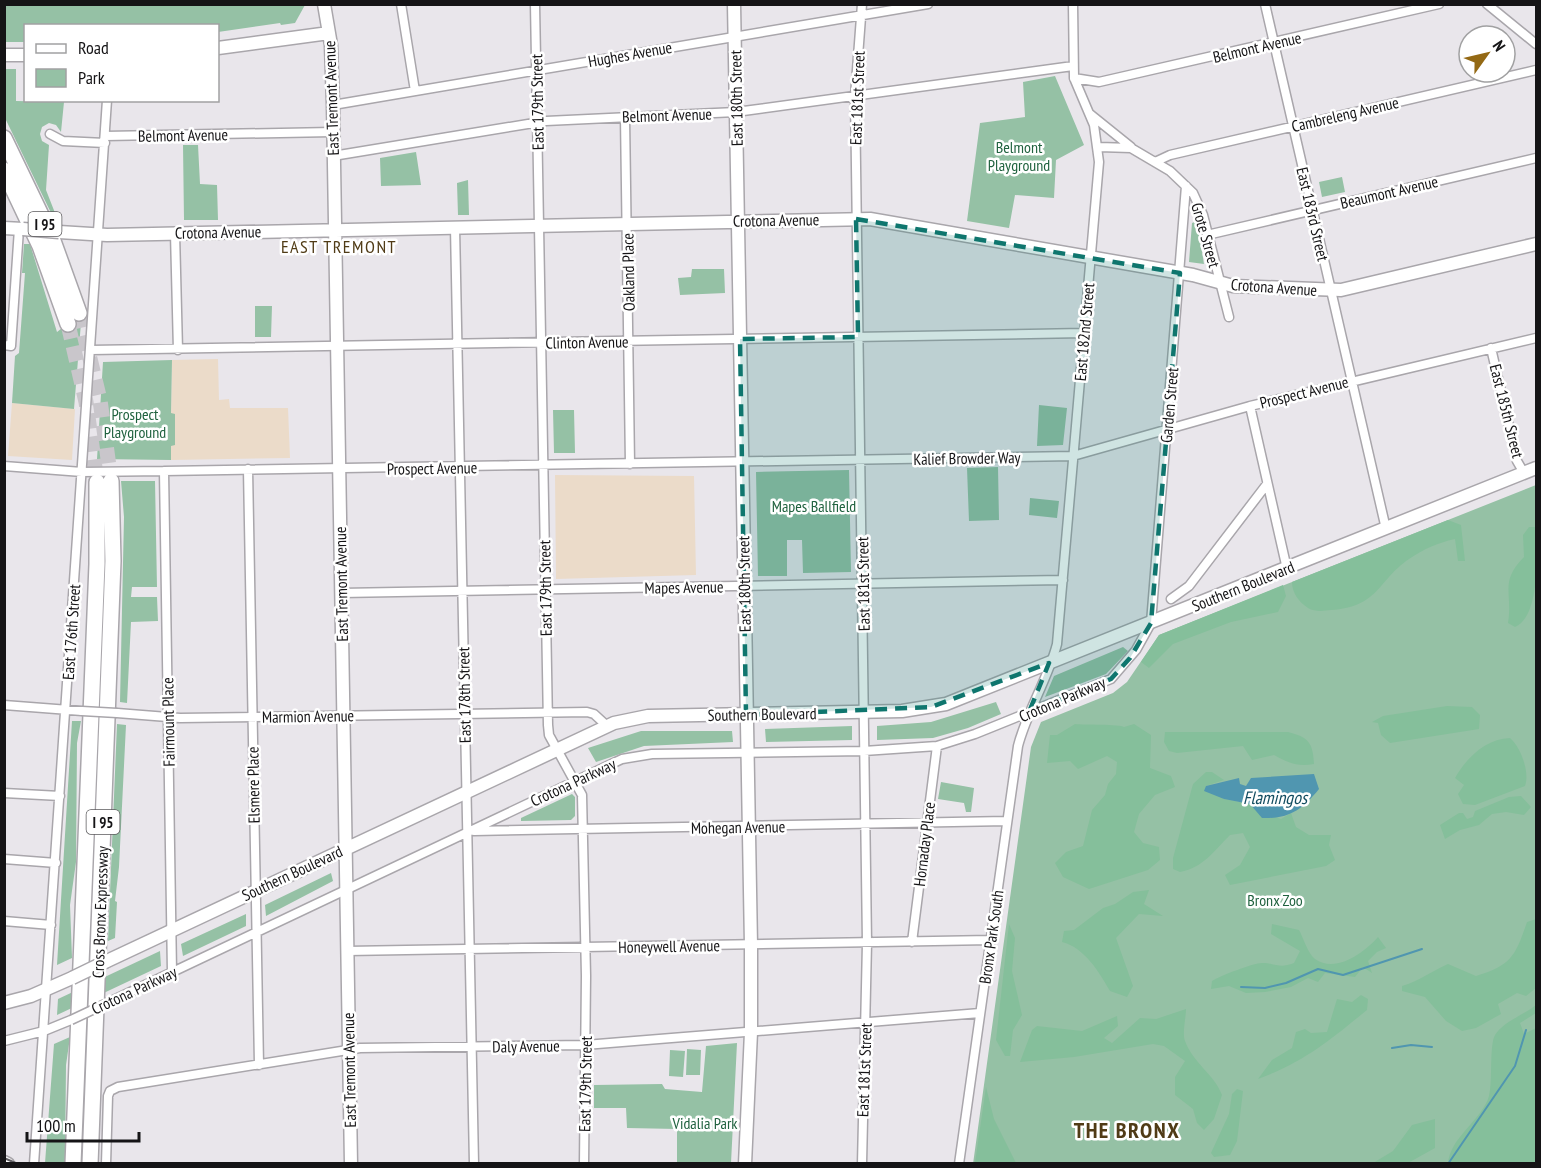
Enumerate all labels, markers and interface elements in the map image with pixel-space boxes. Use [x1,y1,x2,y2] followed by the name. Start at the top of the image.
[24,24,219,102] legend
[1457,24,1517,84] north arrow
[1211,27,1303,67] street label: Belmont Avenue
[78,36,109,59] text: Road
[1489,36,1510,55] text: N
[586,37,674,71] street label: Hughes Avenue
[319,40,343,156] street label: East Tremont Avenue
[725,49,747,146] street label: East 180th Street
[845,50,869,146] street label: East 181st Street
[526,53,548,150] street label: East 179th Street
[78,66,105,89] text: Park
[1289,92,1401,136] street label: Cambreleng Avenue
[622,103,712,127] street label: Belmont Avenue
[138,124,228,146] street label: Belmont Avenue
[988,137,1050,175] park label: Belmont Playground
[1292,165,1334,264] street label: East 183rd Street
[1338,171,1440,213] street label: Beaumont Avenue
[1187,200,1225,270] street label: Grote Street
[733,209,819,231] street label: Crotona Avenue
[28,212,62,236] road number: I 95
[175,221,261,243] street label: Crotona Avenue
[617,233,639,311] street label: Oakland Place
[281,235,397,258] district label: EAST TREMONT
[1230,274,1318,300] street label: Crotona Avenue
[1070,281,1098,382] street label: East 182nd Street
[545,331,629,353] street label: Clinton Avenue
[1486,362,1528,461] street label: East 185th Street
[1156,366,1182,444] street label: Garden Street
[1258,371,1350,413] street label: Prospect Avenue
[104,404,166,442] park label: Prospect Playground
[913,447,1021,469] street label: Kalief Browder Way
[387,457,477,479] street label: Prospect Avenue
[772,496,856,516] park label: Mapes Ballfield
[330,526,352,642] street label: East Tremont Avenue
[733,535,755,632] street label: East 180th Street
[852,536,874,631] street label: East 181st Street
[534,539,556,636] street label: East 179th Street
[1189,556,1297,616] street label: Southern Boulevard
[644,576,724,598] street label: Mapes Avenue
[58,583,84,681] street label: East 176th Street
[453,646,475,743] street label: East 178th Street
[1016,672,1108,726] street label: Crotona Parkway
[157,677,179,767] street label: Fairmount Place
[707,703,817,725] street label: Southern Boulevard
[262,705,354,727] street label: Marmion Avenue
[242,746,264,824] street label: Elsmere Place
[527,753,619,811] street label: Crotona Parkway
[1243,786,1309,809] water label: Flamingos
[909,801,939,887] street label: Hornaday Place
[86,810,120,834] road number: I 95
[691,816,785,838] street label: Mohegan Avenue
[238,841,346,905] street label: Southern Boulevard
[88,846,112,978] street label: Cross Bronx Expressway
[975,889,1007,985] street label: Bronx Park South
[1247,890,1303,910] park label: Bronx Zoo
[618,935,720,957] street label: Honeywell Avenue
[88,961,180,1019] street label: Crotona Parkway
[338,1012,360,1128] street label: East Tremont Avenue
[852,1022,876,1118] street label: East 181st Street
[492,1035,560,1057] street label: Daly Avenue
[574,1035,596,1132] street label: East 179th Street
[27,1105,140,1143] scale bar
[672,1113,738,1133] park label: Vidalia Park
[36,1114,76,1137] text: 100 m
[1074,1116,1180,1144] district label: THE BRONX

